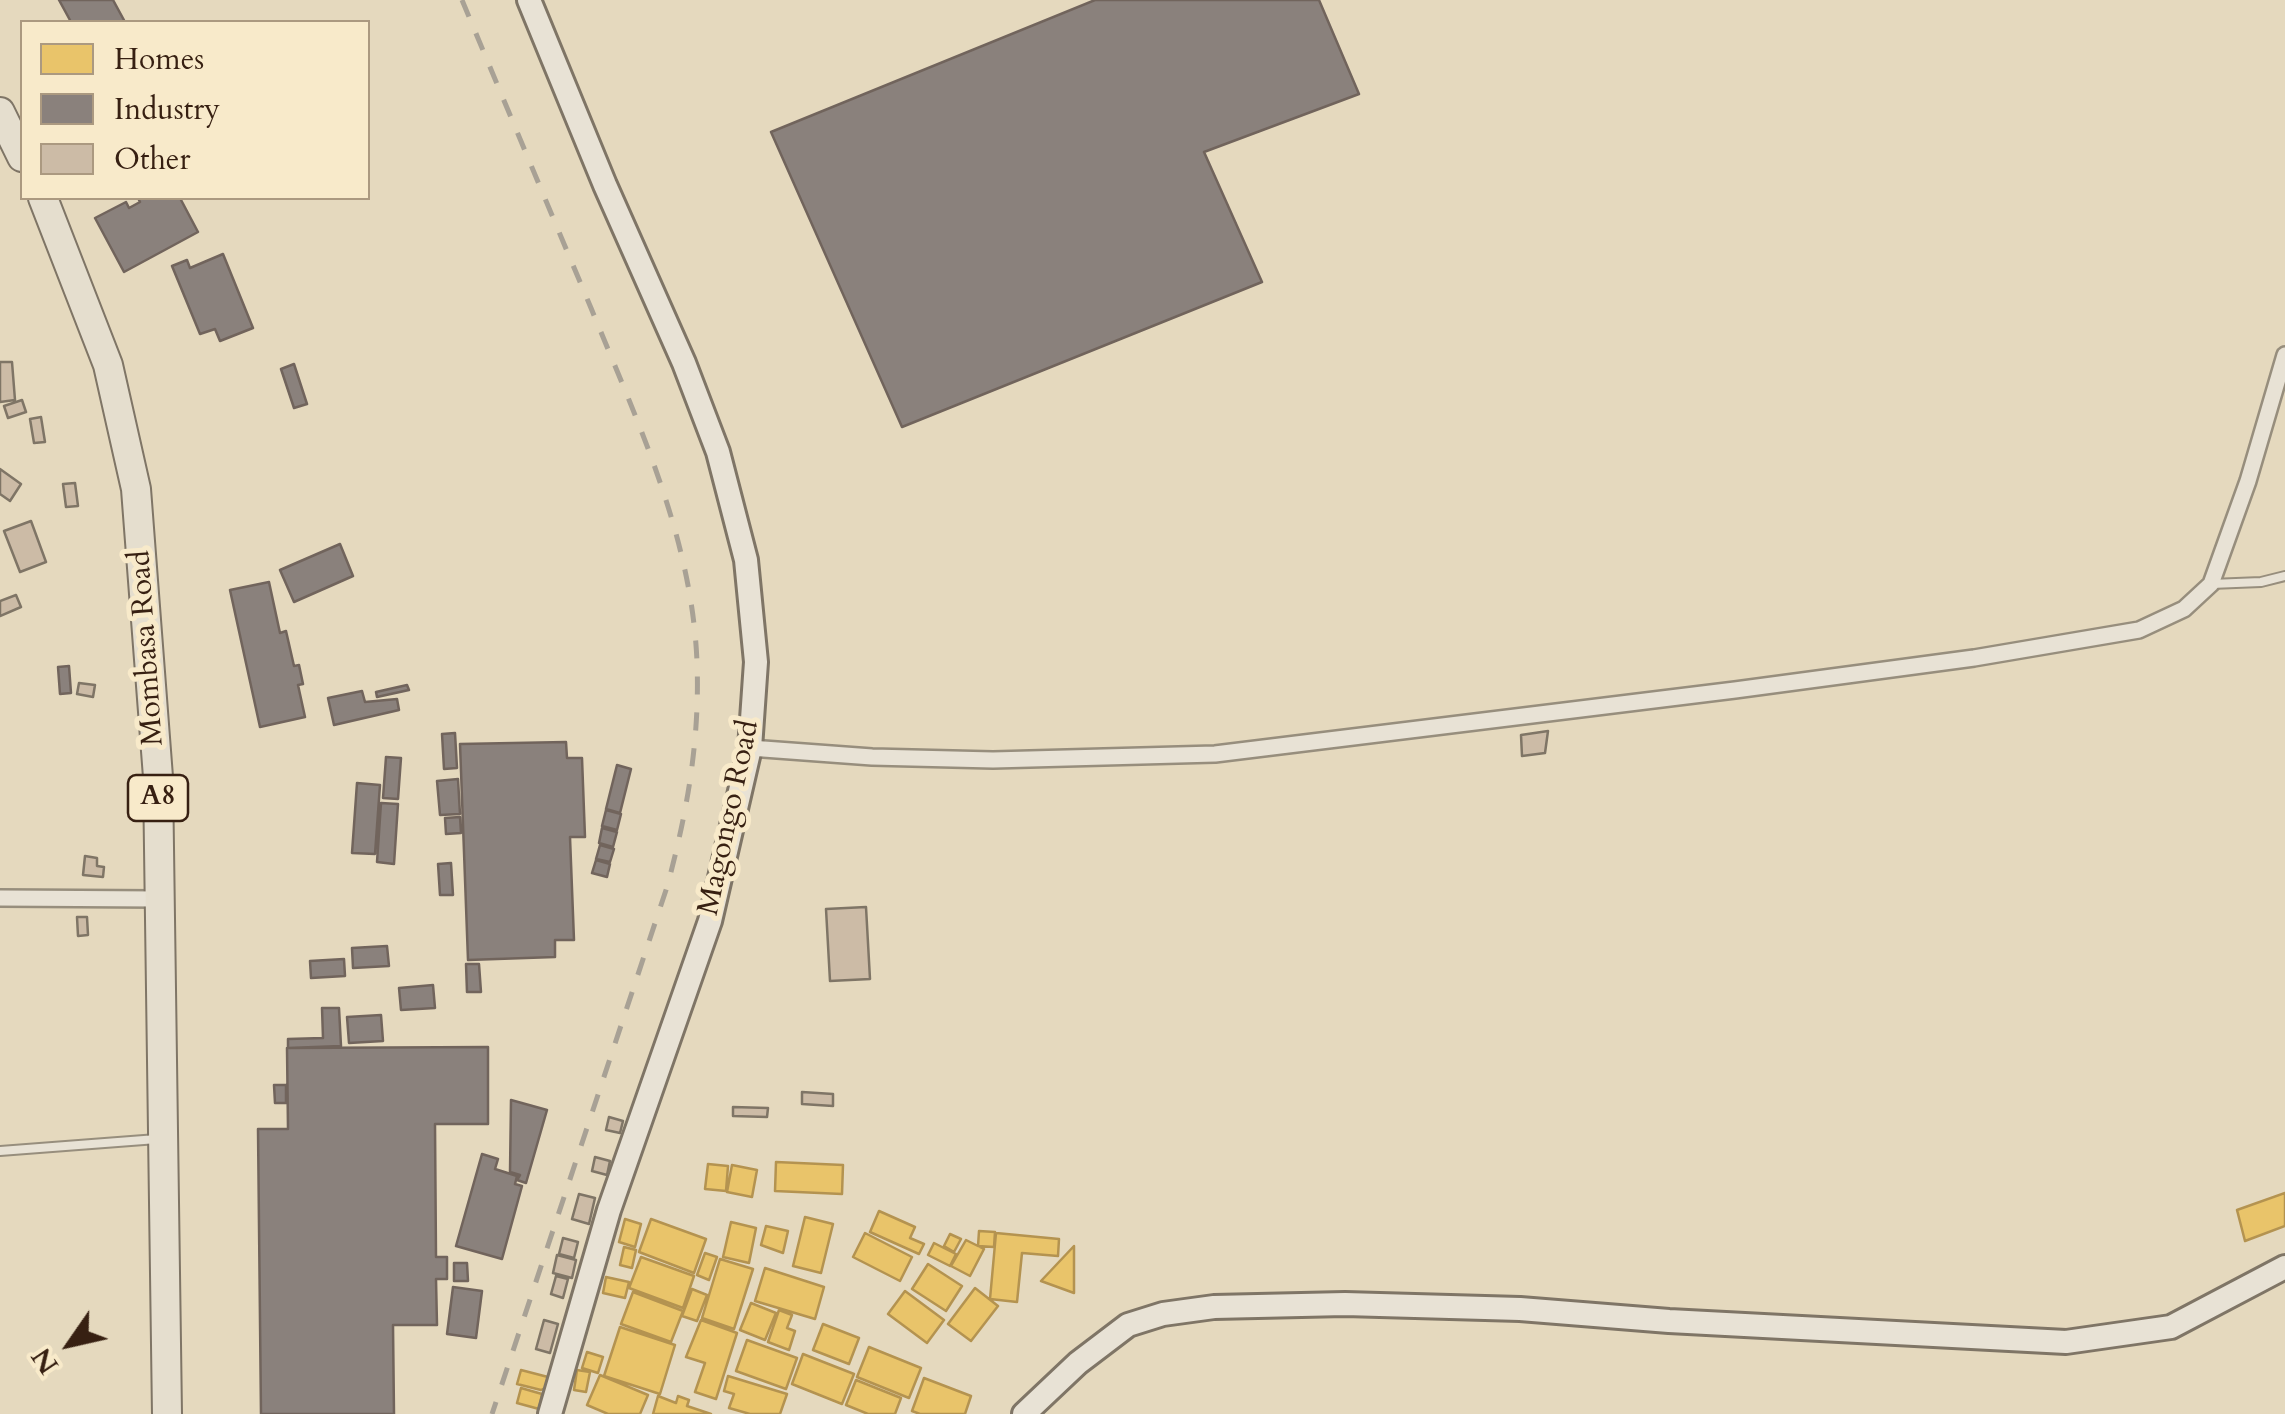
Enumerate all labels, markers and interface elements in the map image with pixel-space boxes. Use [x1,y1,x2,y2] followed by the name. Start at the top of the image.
[20,20,370,200] legend
[114,39,204,80] text: Homes
[114,89,220,130] text: Industry
[114,139,190,180] text: Other
[123,549,173,747] street label: Mombasa Road
[692,717,768,919] street label: Magongo Road
[128,775,188,821] road number: A8
[20,1294,120,1394] north arrow
[23,1340,68,1381] text: N

